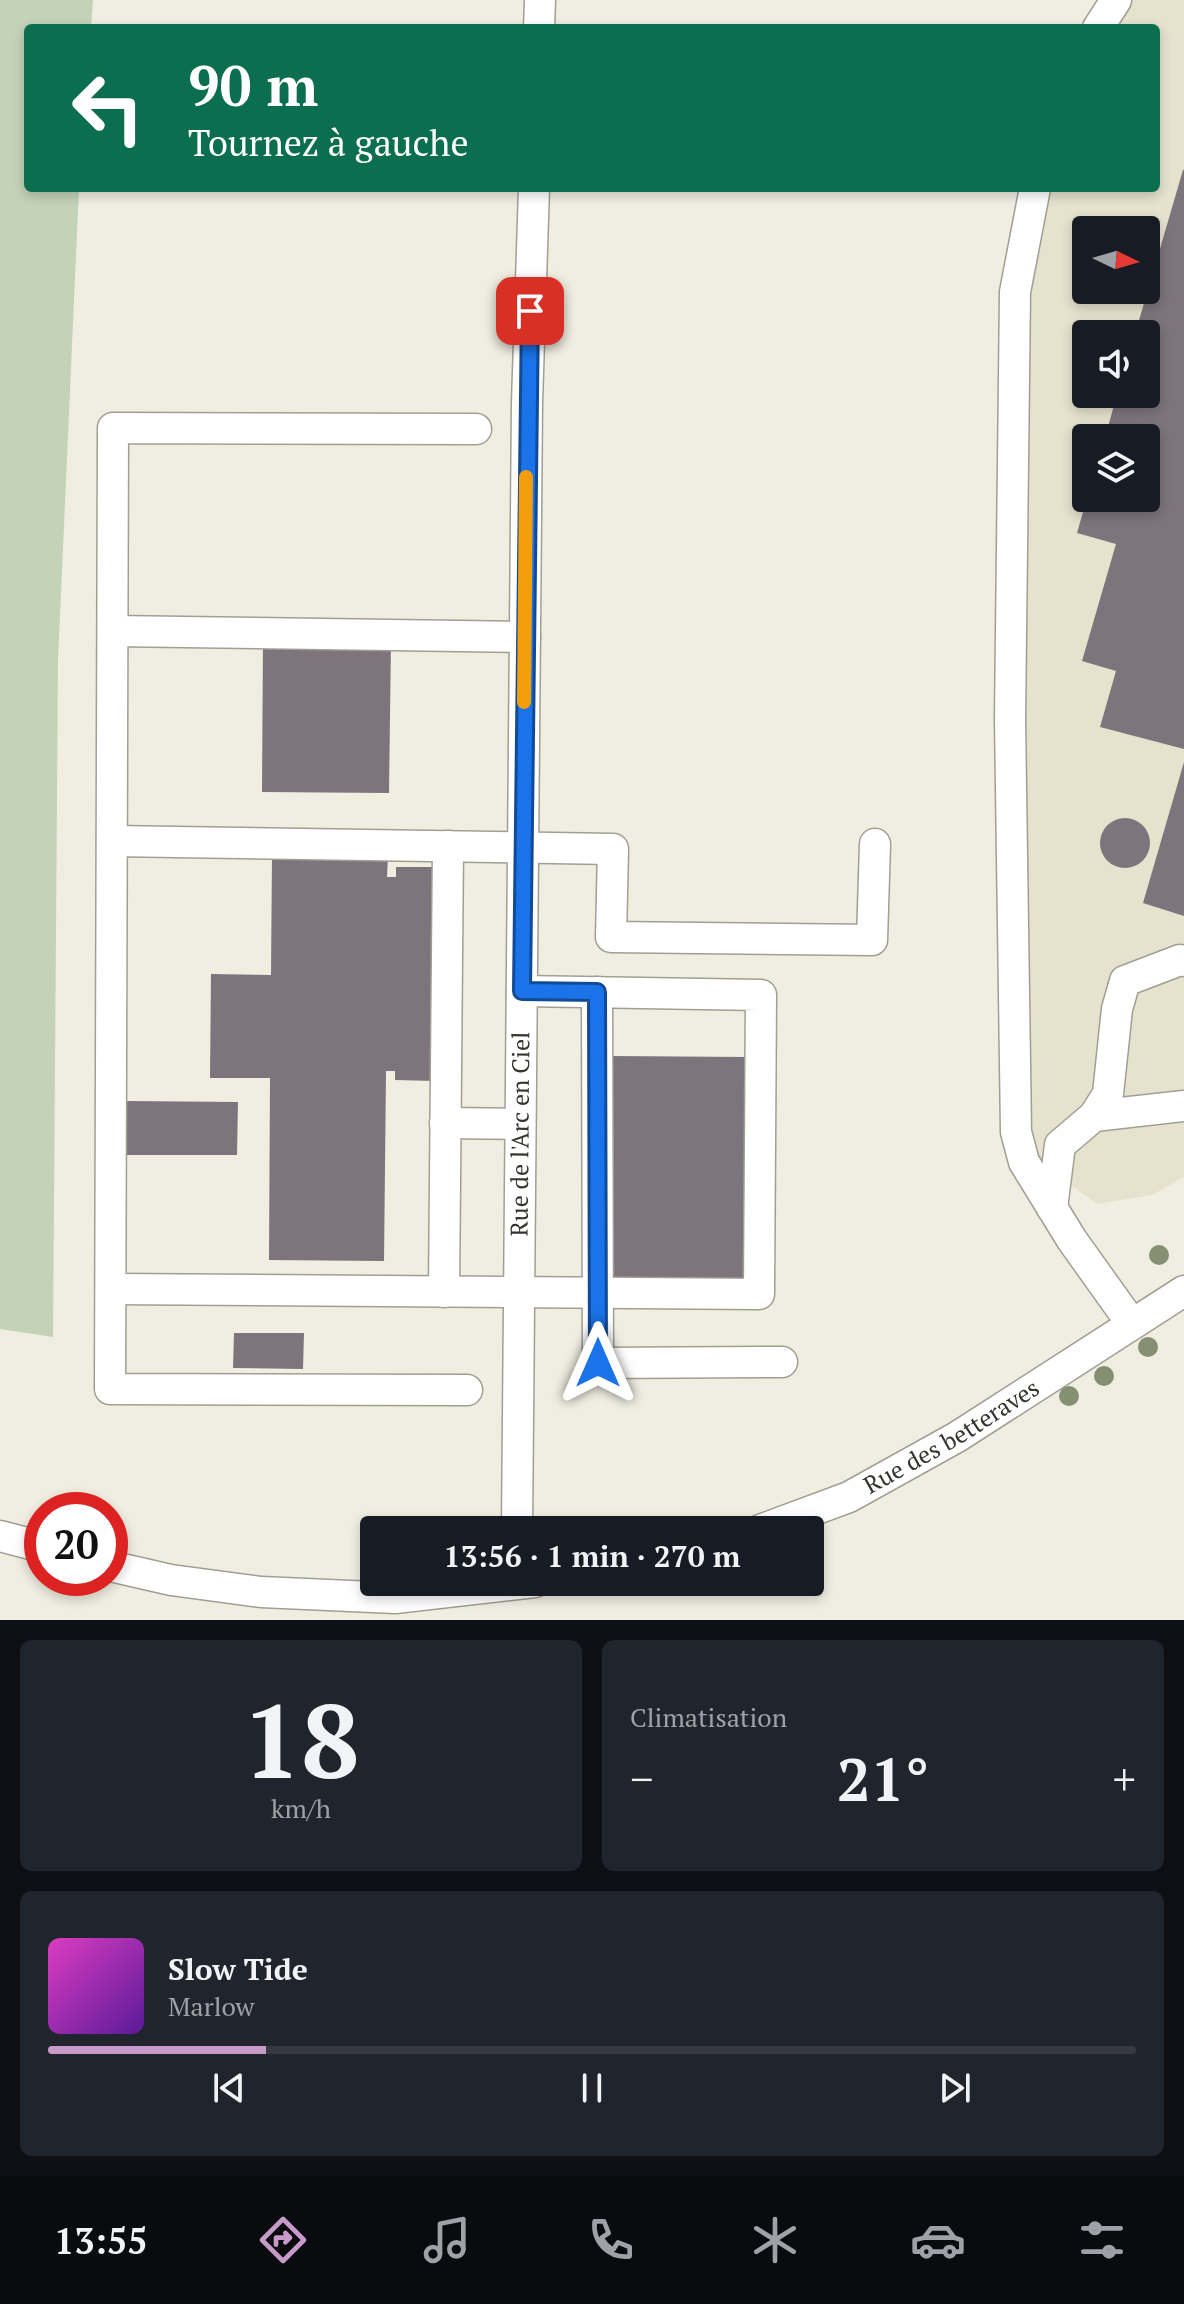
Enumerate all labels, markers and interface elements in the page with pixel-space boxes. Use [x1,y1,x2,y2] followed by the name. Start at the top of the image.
[188,48,318,122] text: 90 m
[56,56,160,160] icon: left
[188,119,469,166] text: Tournez à gauche
[1072,216,1160,304] north arrow
[1072,216,1160,512] map controls
[496,277,564,345] pin
[508,289,552,333] icon: arrive
[1072,320,1160,408] button: sound
[1072,424,1160,512] button: layers
[503,1032,536,1236] street label: Rue de l'Arc en Ciel
[556,1321,640,1405] position arrow
[858,1371,1045,1501] street label: Rue des betteraves
[24,1492,128,1596] speed limit sign: 20
[444,1536,740,1576] text: 13:56 · 1 min · 270 m
[242,1670,360,1808] text: 18
[630,1700,787,1734] text: Climatisation
[837,1739,929,1818] text: 21°
[630,1749,653,1808] text: −
[1113,1749,1136,1808] text: +
[271,1791,331,1825] text: km/h
[168,1949,308,1989] text: Slow Tide
[168,1989,254,2023] text: Marlow
[207,2066,251,2110] icon: previous
[570,2066,614,2110] icon: pause
[933,2066,977,2110] icon: next
[255,2212,311,2268] icon: directions
[419,2212,475,2268] icon: music
[583,2212,639,2268] icon: phone
[747,2212,803,2268] icon: climate
[910,2212,966,2268] icon: car
[1074,2212,1130,2268] icon: filters
[54,2217,148,2264] text: 13:55

